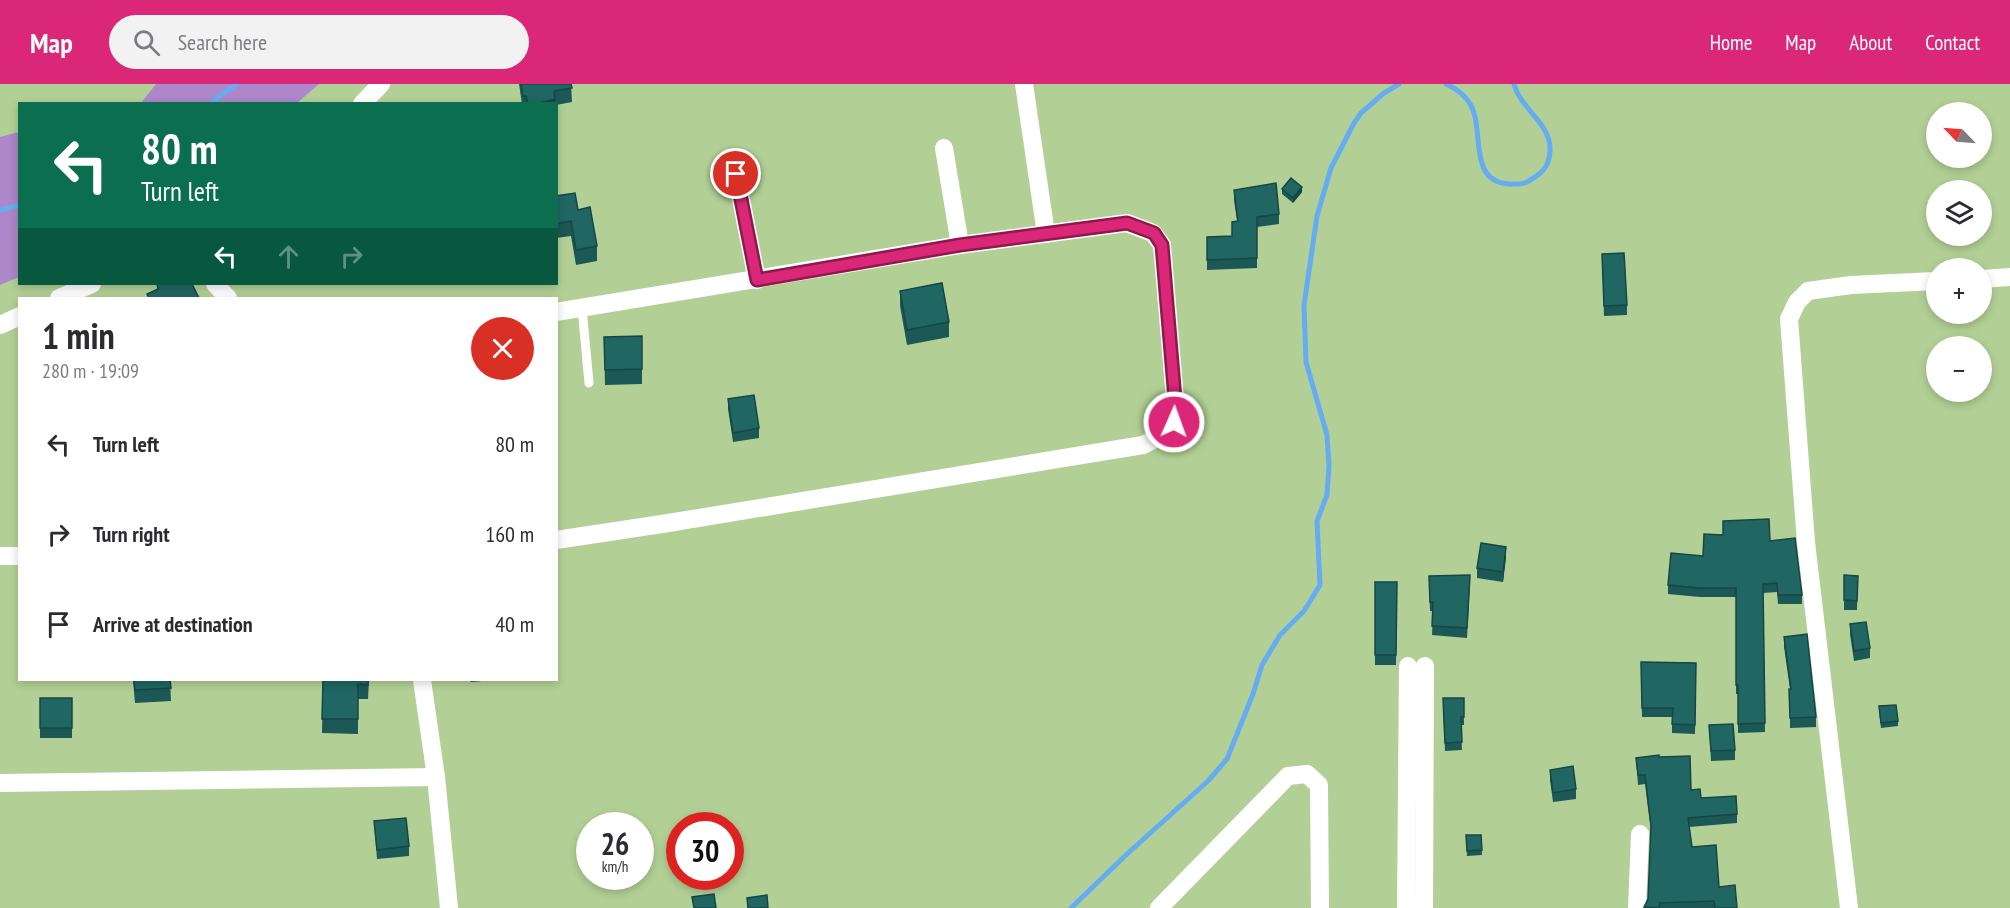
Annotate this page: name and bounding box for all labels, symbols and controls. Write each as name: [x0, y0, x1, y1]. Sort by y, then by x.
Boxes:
search box: [109, 15, 529, 69]
text: Map: [30, 24, 73, 61]
icon: search: [130, 26, 163, 59]
text: Search here: [178, 28, 267, 56]
text: Home: [1710, 29, 1752, 56]
text: Map: [1785, 29, 1816, 56]
text: About: [1849, 29, 1892, 56]
text: Contact: [1925, 29, 1980, 56]
north arrow: [1926, 102, 1992, 168]
map controls: [1926, 102, 1992, 402]
text: 80 m: [141, 121, 218, 176]
icon: left: [42, 126, 120, 204]
pin: [710, 148, 761, 199]
icon: arrive: [719, 157, 752, 190]
text: Turn left: [141, 174, 219, 208]
button: layers: [1926, 180, 1992, 246]
icon: left: [209, 240, 242, 273]
icon: ahead: [272, 240, 305, 273]
icon: right: [335, 240, 368, 273]
button: +: [1926, 258, 1992, 324]
text: 1 min: [42, 312, 115, 359]
button: close: [471, 317, 534, 380]
button: −: [1926, 336, 1992, 402]
text: 280 m · 19:09: [42, 358, 139, 384]
position arrow: [1142, 390, 1206, 454]
icon: left: [42, 428, 75, 461]
text: Turn left: [93, 430, 159, 458]
text: 80 m: [495, 430, 534, 458]
icon: right: [42, 518, 75, 551]
text: Turn right: [93, 520, 170, 548]
text: 160 m: [485, 520, 534, 548]
icon: arrive: [42, 608, 75, 641]
text: Arrive at destination: [93, 610, 253, 638]
text: 40 m: [495, 610, 534, 638]
speed limit sign: 30: [666, 812, 744, 890]
text: 26: [601, 824, 629, 863]
text: km/h: [602, 857, 628, 876]

